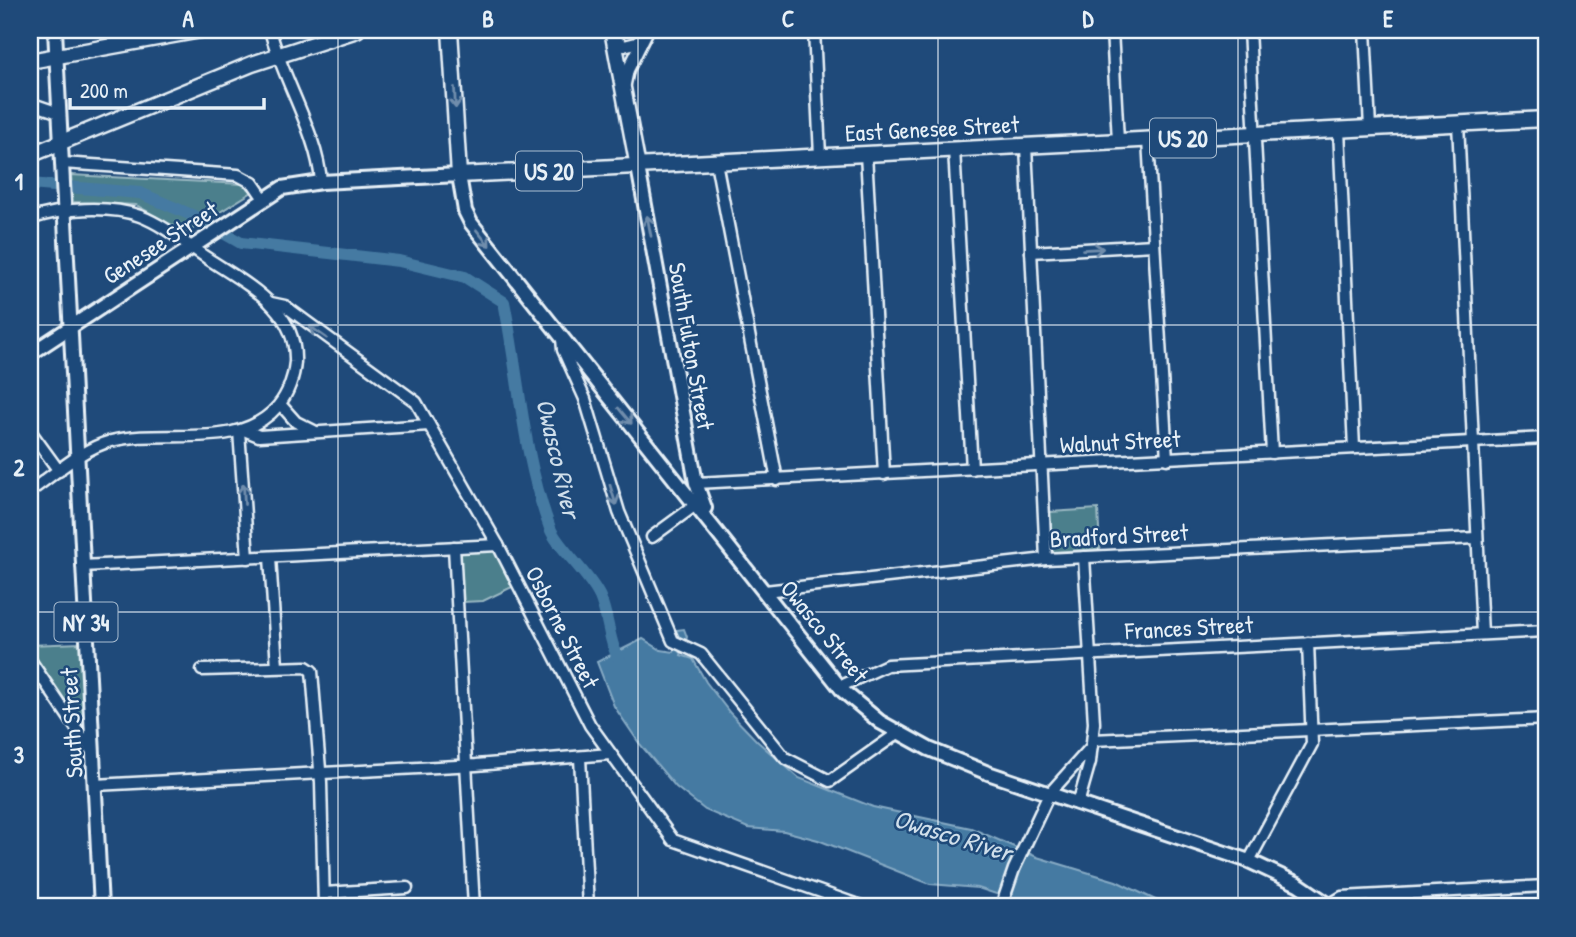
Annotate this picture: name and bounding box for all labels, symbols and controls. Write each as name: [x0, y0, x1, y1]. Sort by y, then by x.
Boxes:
text: A: [182, 3, 194, 34]
text: B: [482, 3, 494, 34]
text: C: [782, 3, 794, 34]
text: D: [1083, 3, 1095, 34]
text: E: [1383, 3, 1394, 34]
scale bar: [70, 66, 264, 110]
text: 200 m: [80, 76, 128, 105]
one-way arrow: [448, 86, 461, 109]
street label: East Genesee Street: [844, 107, 1021, 149]
road number: US 20: [1150, 119, 1216, 158]
road number: US 20: [516, 152, 582, 190]
text: 1: [15, 166, 23, 197]
street label: Genesee Street: [96, 192, 224, 291]
one-way arrow: [642, 215, 655, 238]
one-way arrow: [476, 228, 491, 246]
one-way arrow: [1081, 242, 1103, 255]
street label: South Fulton Street: [662, 260, 723, 433]
one-way arrow: [309, 325, 328, 339]
water label: Owasco River: [528, 395, 590, 524]
one-way arrow: [617, 406, 632, 424]
street label: Walnut Street: [1059, 422, 1182, 460]
text: 2: [14, 452, 25, 483]
one-way arrow: [608, 483, 621, 505]
one-way arrow: [237, 484, 250, 506]
street label: Bradford Street: [1049, 515, 1190, 555]
street label: Osborne Street: [519, 560, 608, 694]
street label: Owasco Street: [774, 573, 877, 690]
road number: NY 34: [55, 602, 118, 642]
street label: Frances Street: [1123, 608, 1254, 646]
street label: South Street: [52, 666, 90, 779]
text: 3: [14, 739, 24, 770]
water label: Owasco River: [890, 800, 1019, 870]

